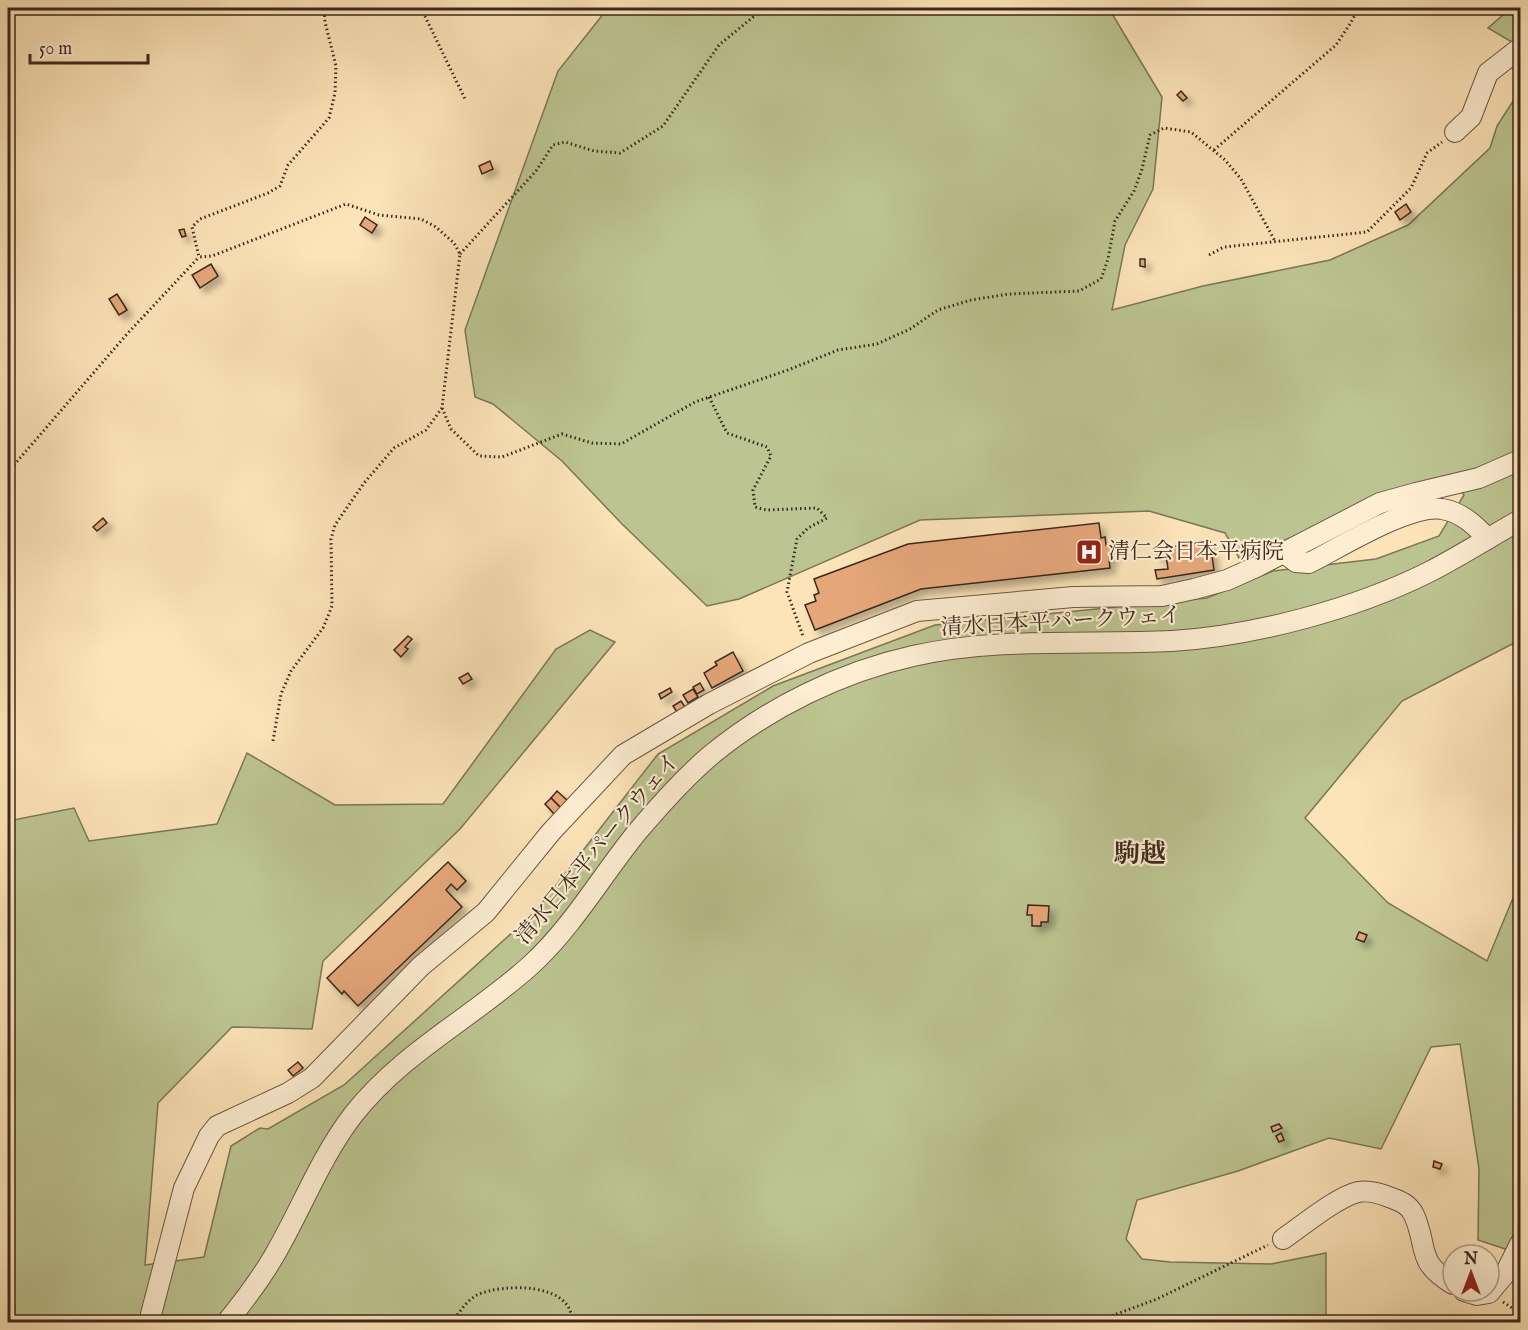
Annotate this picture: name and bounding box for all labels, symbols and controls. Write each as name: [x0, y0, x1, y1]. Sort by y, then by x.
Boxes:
scale bar: [30, 27, 148, 65]
text: 50 m: [39, 38, 72, 61]
hospital icon: 清仁会日本平病院: [1074, 537, 1104, 567]
place label: 清仁会日本平病院: [1108, 538, 1284, 566]
street label: 清水日本平パークウェイ: [940, 602, 1182, 642]
street label: 清水日本平パークウェイ: [510, 748, 686, 950]
district label: 駒越: [1114, 838, 1166, 871]
north arrow: [1441, 1243, 1501, 1303]
text: N: [1463, 1250, 1478, 1270]

